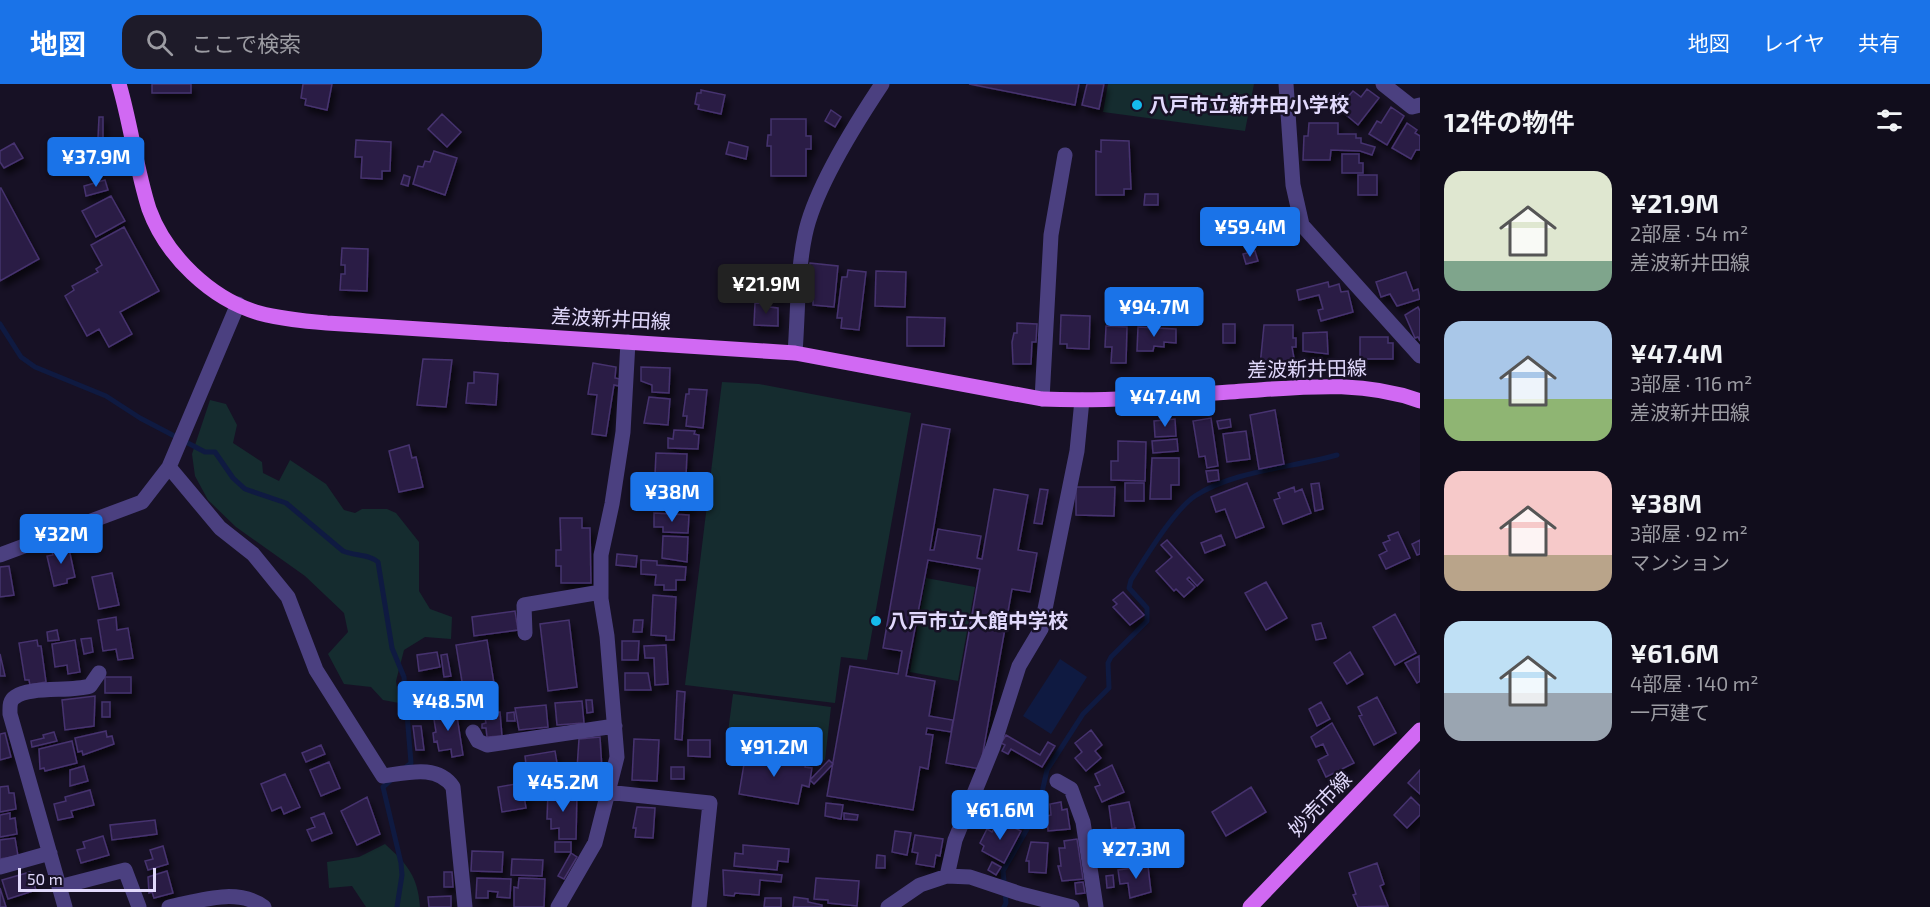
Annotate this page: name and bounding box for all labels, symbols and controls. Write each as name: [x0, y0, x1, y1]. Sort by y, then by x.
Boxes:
search box: [122, 15, 542, 69]
text: 地図: [30, 26, 86, 60]
icon: search: [143, 26, 176, 59]
text: ここで検索: [191, 30, 301, 56]
text: 地図: [1688, 30, 1730, 55]
text: レイヤ: [1763, 30, 1825, 55]
text: 共有: [1858, 30, 1900, 55]
place label: 八戸市立新井田小学校: [1149, 92, 1349, 116]
marker: 八戸市立新井田小学校: [1130, 98, 1144, 112]
icon: filters: [1873, 104, 1906, 137]
text: 12件の物件: [1444, 106, 1574, 137]
pin: ¥37.9M: [47, 137, 145, 188]
text: ¥37.9M: [61, 144, 131, 168]
text: ¥21.9M: [1630, 187, 1719, 218]
icon: home: [1492, 195, 1564, 267]
pin: ¥59.4M: [1201, 207, 1299, 258]
text: ¥59.4M: [1214, 214, 1286, 238]
text: 2部屋 · 54 m²: [1630, 221, 1748, 245]
text: 差波新井田線: [1630, 250, 1750, 274]
pin: ¥21.9M: [717, 264, 815, 315]
text: ¥21.9M: [732, 271, 800, 295]
pin: ¥94.7M: [1105, 287, 1203, 338]
text: ¥94.7M: [1119, 294, 1189, 318]
street label: 差波新井田線: [551, 303, 672, 333]
text: ¥47.4M: [1630, 337, 1723, 368]
icon: home: [1492, 345, 1564, 417]
street label: 差波新井田線: [1247, 355, 1367, 381]
text: 3部屋 · 116 m²: [1630, 371, 1752, 395]
pin: ¥47.4M: [1116, 377, 1214, 428]
text: ¥47.4M: [1129, 384, 1201, 408]
text: 差波新井田線: [1630, 400, 1750, 424]
pin: ¥38M: [636, 472, 708, 523]
text: ¥38M: [644, 479, 700, 503]
text: ¥38M: [1630, 487, 1702, 518]
icon: home: [1492, 495, 1564, 567]
pin: ¥32M: [25, 514, 97, 565]
text: ¥32M: [34, 521, 88, 545]
text: 3部屋 · 92 m²: [1630, 521, 1748, 545]
text: マンション: [1630, 550, 1730, 574]
place label: 八戸市立大館中学校: [888, 608, 1068, 632]
marker: 八戸市立大館中学校: [869, 614, 883, 628]
text: ¥61.6M: [1630, 637, 1719, 668]
icon: home: [1492, 645, 1564, 717]
text: 4部屋 · 140 m²: [1630, 671, 1759, 695]
pin: ¥48.5M: [399, 681, 497, 732]
text: ¥48.5M: [412, 688, 484, 712]
text: 一戸建て: [1630, 700, 1710, 724]
pin: ¥91.2M: [725, 727, 823, 778]
text: ¥91.2M: [740, 734, 808, 758]
pin: ¥45.2M: [514, 762, 612, 813]
street label: 妙売市線: [1283, 766, 1356, 840]
text: ¥45.2M: [527, 769, 599, 793]
pin: ¥61.6M: [951, 790, 1049, 841]
text: ¥61.6M: [966, 797, 1034, 821]
pin: ¥27.3M: [1087, 829, 1185, 880]
text: ¥27.3M: [1101, 836, 1171, 860]
scale bar: [18, 865, 156, 892]
text: 50 m: [27, 869, 63, 888]

